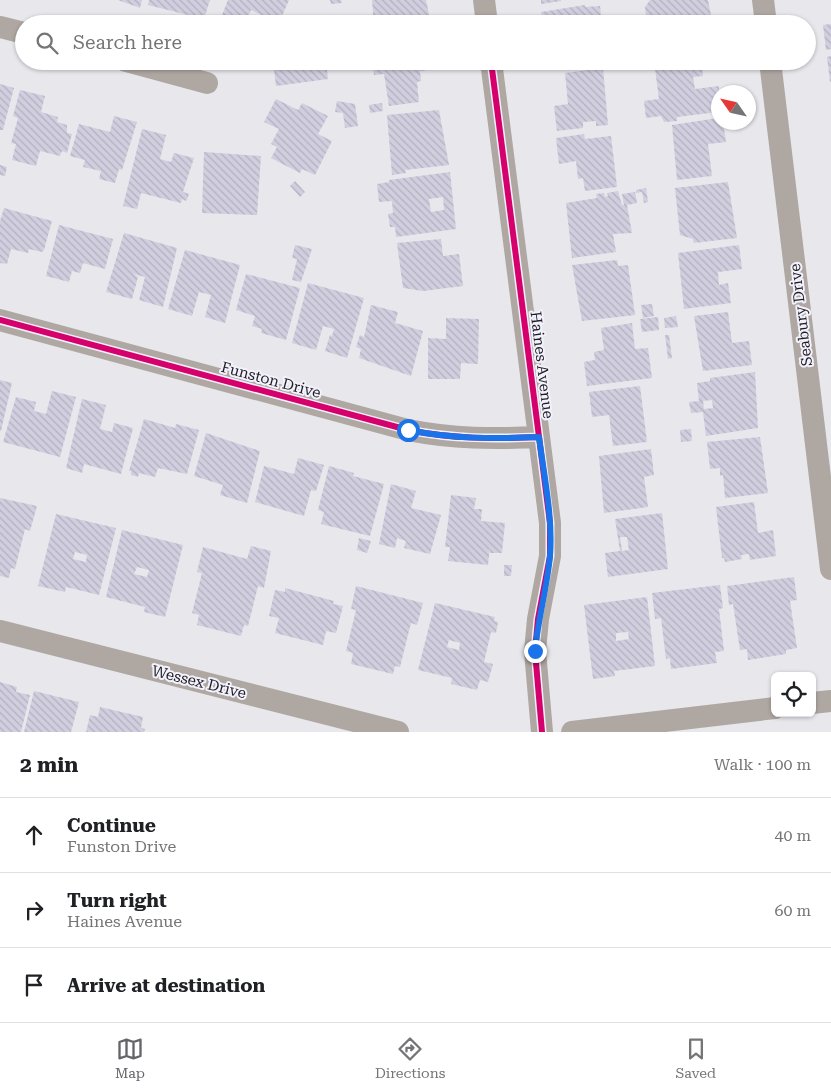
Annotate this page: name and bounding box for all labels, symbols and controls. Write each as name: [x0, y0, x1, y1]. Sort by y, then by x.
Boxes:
search box: [15, 15, 816, 70]
icon: search: [33, 29, 61, 57]
text: Search here: [73, 31, 182, 54]
north arrow: [711, 85, 756, 130]
street label: Seabury Drive: [786, 263, 816, 367]
street label: Haines Avenue: [526, 310, 558, 420]
street label: Funston Drive: [219, 358, 323, 402]
route start: [397, 419, 420, 442]
route end: [524, 640, 547, 663]
street label: Wessex Drive: [150, 662, 248, 702]
map controls: [771, 672, 816, 717]
button: locate: [771, 672, 816, 717]
text: 2 min: [20, 753, 78, 777]
text: Walk · 100 m: [714, 755, 811, 774]
text: Continue: [67, 814, 156, 837]
icon: ahead: [20, 821, 48, 849]
text: 40 m: [774, 826, 811, 845]
text: Funston Drive: [67, 837, 176, 856]
text: Turn right: [67, 889, 167, 912]
icon: right: [20, 896, 48, 924]
text: 60 m: [774, 901, 811, 920]
text: Haines Avenue: [67, 912, 182, 931]
icon: arrive: [20, 971, 48, 999]
text: Arrive at destination: [67, 974, 265, 997]
tab: Map: [115, 1035, 145, 1081]
tab: Directions: [375, 1035, 445, 1081]
tab: Saved: [675, 1035, 716, 1081]

